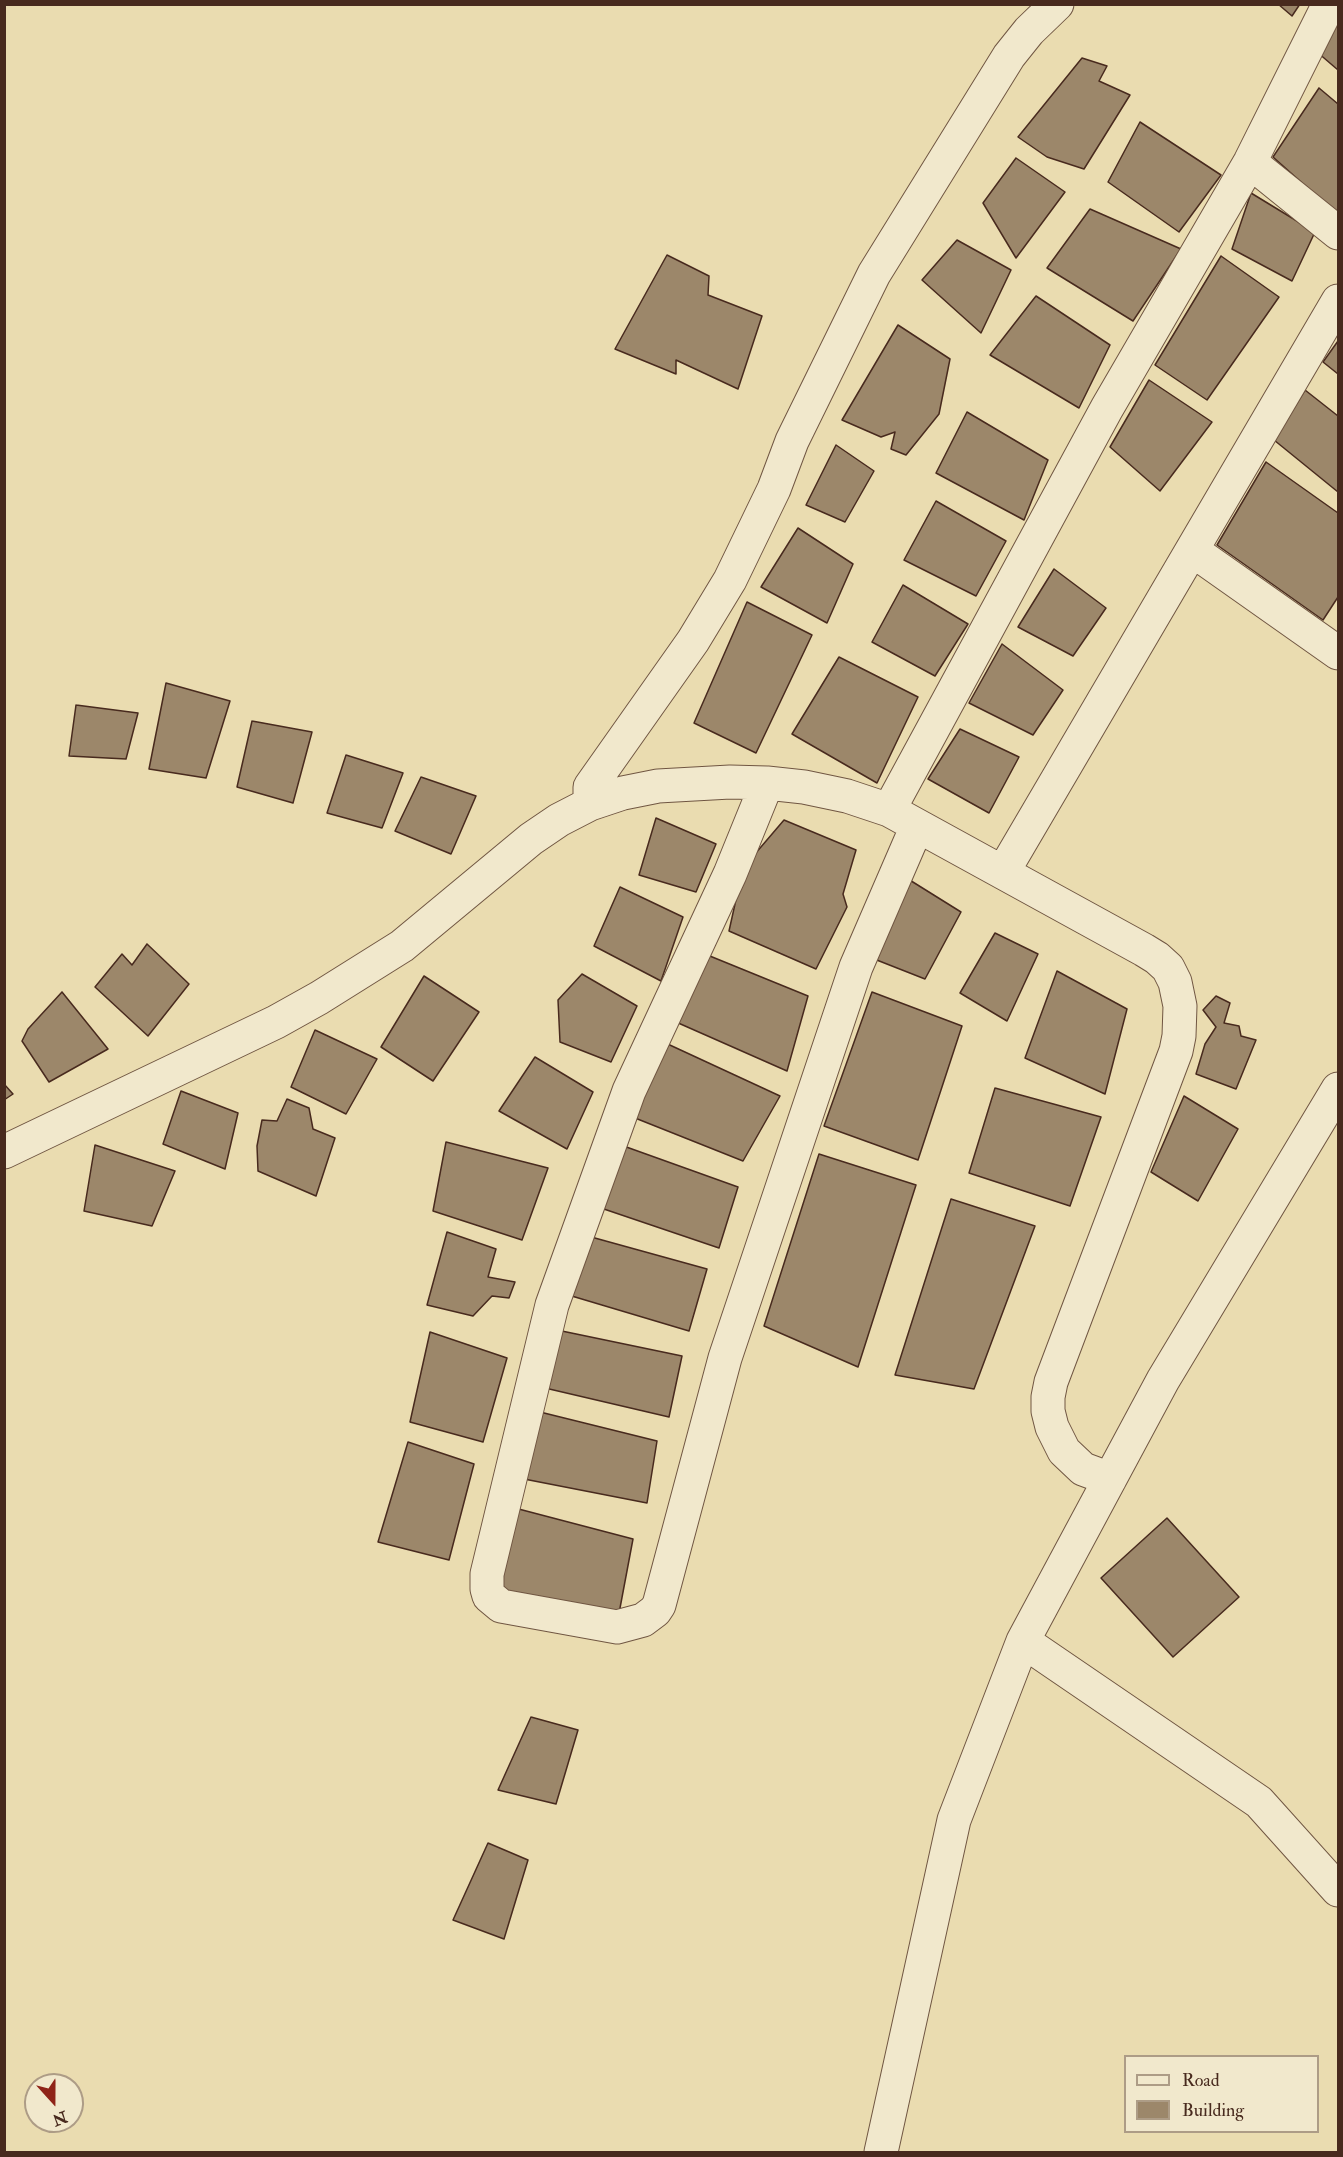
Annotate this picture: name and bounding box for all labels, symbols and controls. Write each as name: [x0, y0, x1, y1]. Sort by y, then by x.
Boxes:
legend: [1124, 2055, 1319, 2133]
text: Road: [1182, 2069, 1220, 2092]
north arrow: [24, 2073, 84, 2133]
text: Building: [1182, 2099, 1244, 2122]
text: N: [49, 2106, 70, 2130]

